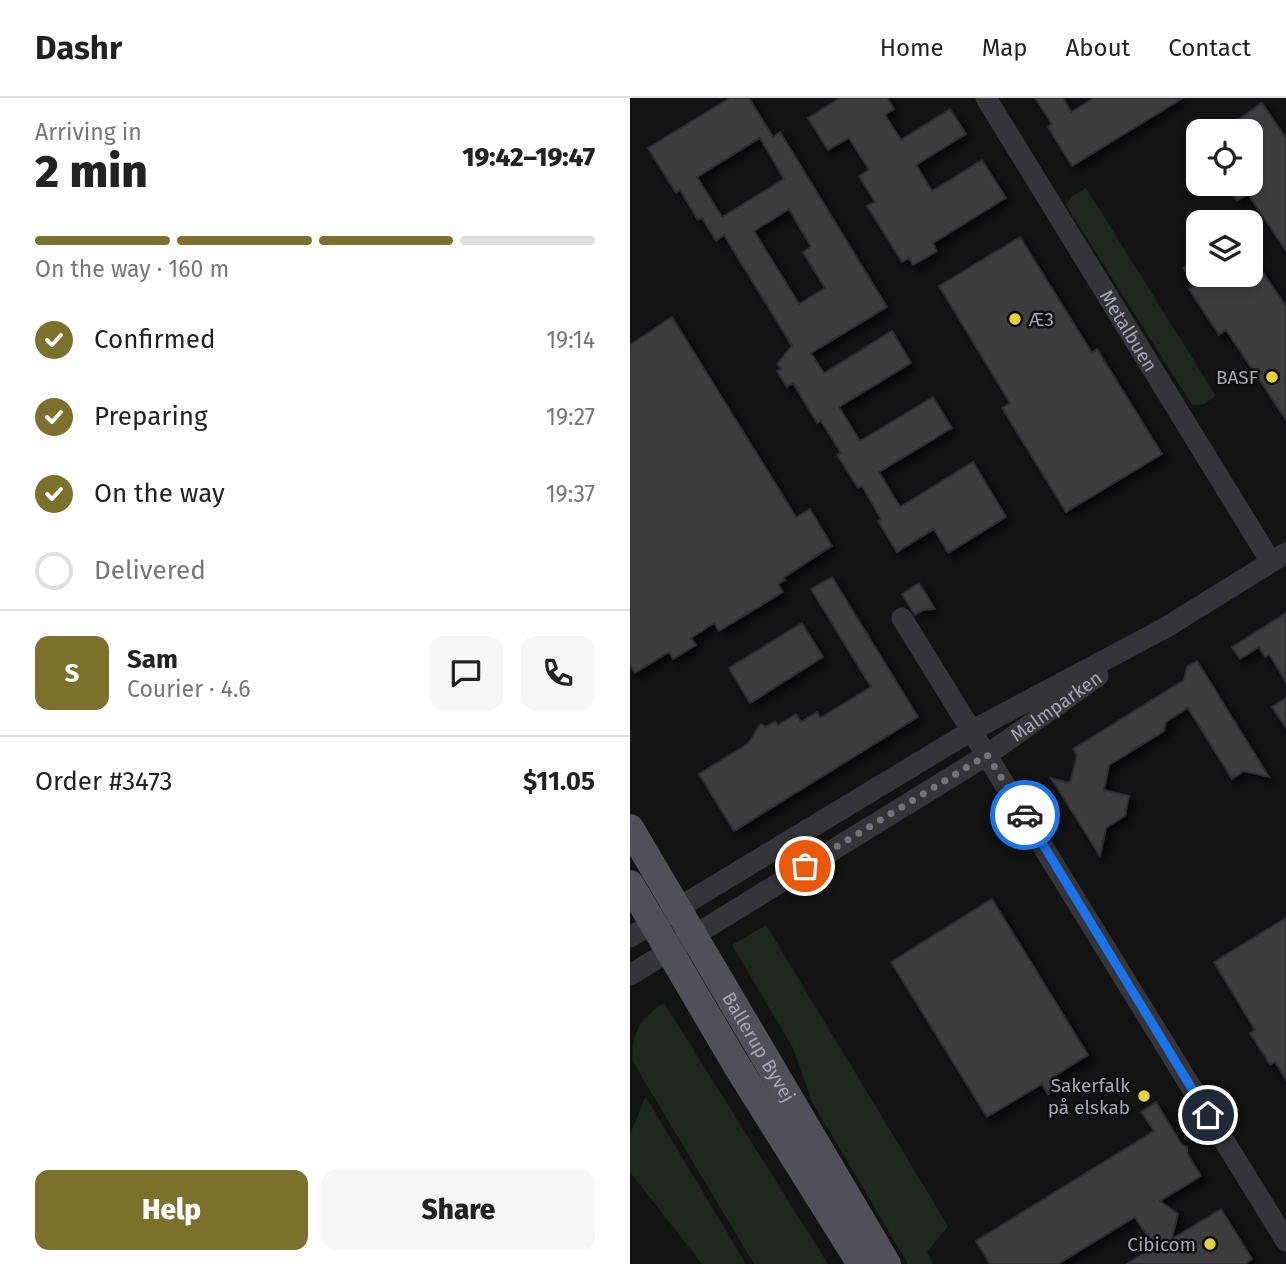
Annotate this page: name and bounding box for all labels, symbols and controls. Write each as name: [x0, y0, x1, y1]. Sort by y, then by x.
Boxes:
text: Dashr: [35, 28, 122, 68]
text: Home: [880, 34, 944, 62]
text: Map: [982, 34, 1028, 62]
text: About: [1066, 34, 1130, 62]
text: Contact: [1168, 34, 1251, 62]
text: Arriving in: [35, 118, 142, 146]
map controls: [1186, 119, 1263, 287]
button: locate: [1186, 119, 1263, 196]
text: 19:42–19:47: [462, 142, 595, 173]
text: 2 min: [35, 144, 148, 199]
button: layers: [1186, 210, 1263, 287]
text: On the way · 160 m: [35, 255, 229, 283]
street label: Metalbuen: [1095, 286, 1162, 376]
place label: Æ3: [1028, 308, 1054, 331]
marker: Æ3: [1007, 311, 1023, 327]
icon: check: [35, 321, 73, 359]
text: Confirmed: [94, 324, 215, 355]
text: 19:14: [546, 326, 595, 354]
place label: BASF: [1216, 366, 1258, 389]
marker: BASF: [1264, 369, 1280, 385]
icon: check: [35, 398, 73, 436]
text: Preparing: [94, 401, 207, 432]
text: 19:27: [546, 403, 595, 431]
icon: check: [35, 475, 73, 513]
text: On the way: [94, 478, 225, 509]
text: 19:37: [546, 480, 595, 508]
text: Delivered: [94, 555, 206, 586]
button: chat: [429, 636, 503, 710]
button: phone: [521, 636, 595, 710]
text: Sam: [127, 644, 178, 675]
text: S: [65, 658, 79, 689]
street label: Malmparken: [1006, 666, 1106, 747]
text: Courier · 4.6: [127, 675, 251, 703]
text: Order #3473: [35, 766, 172, 797]
text: $11.05: [523, 766, 595, 797]
courier: [990, 780, 1060, 850]
icon: car: [1006, 796, 1044, 834]
pin: [775, 836, 835, 896]
icon: bag: [786, 847, 824, 885]
street label: Ballerup Byvej: [717, 988, 800, 1106]
place label: Sakerfalk på elskab: [1048, 1074, 1130, 1119]
pin: [1178, 1085, 1238, 1145]
marker: Sakerfalk på elskab: [1136, 1088, 1152, 1104]
icon: home: [1189, 1096, 1227, 1134]
button: Help: [35, 1170, 308, 1250]
button: Share: [322, 1170, 595, 1250]
place label: Cibicom: [1127, 1233, 1196, 1256]
marker: Cibicom: [1202, 1236, 1218, 1252]

